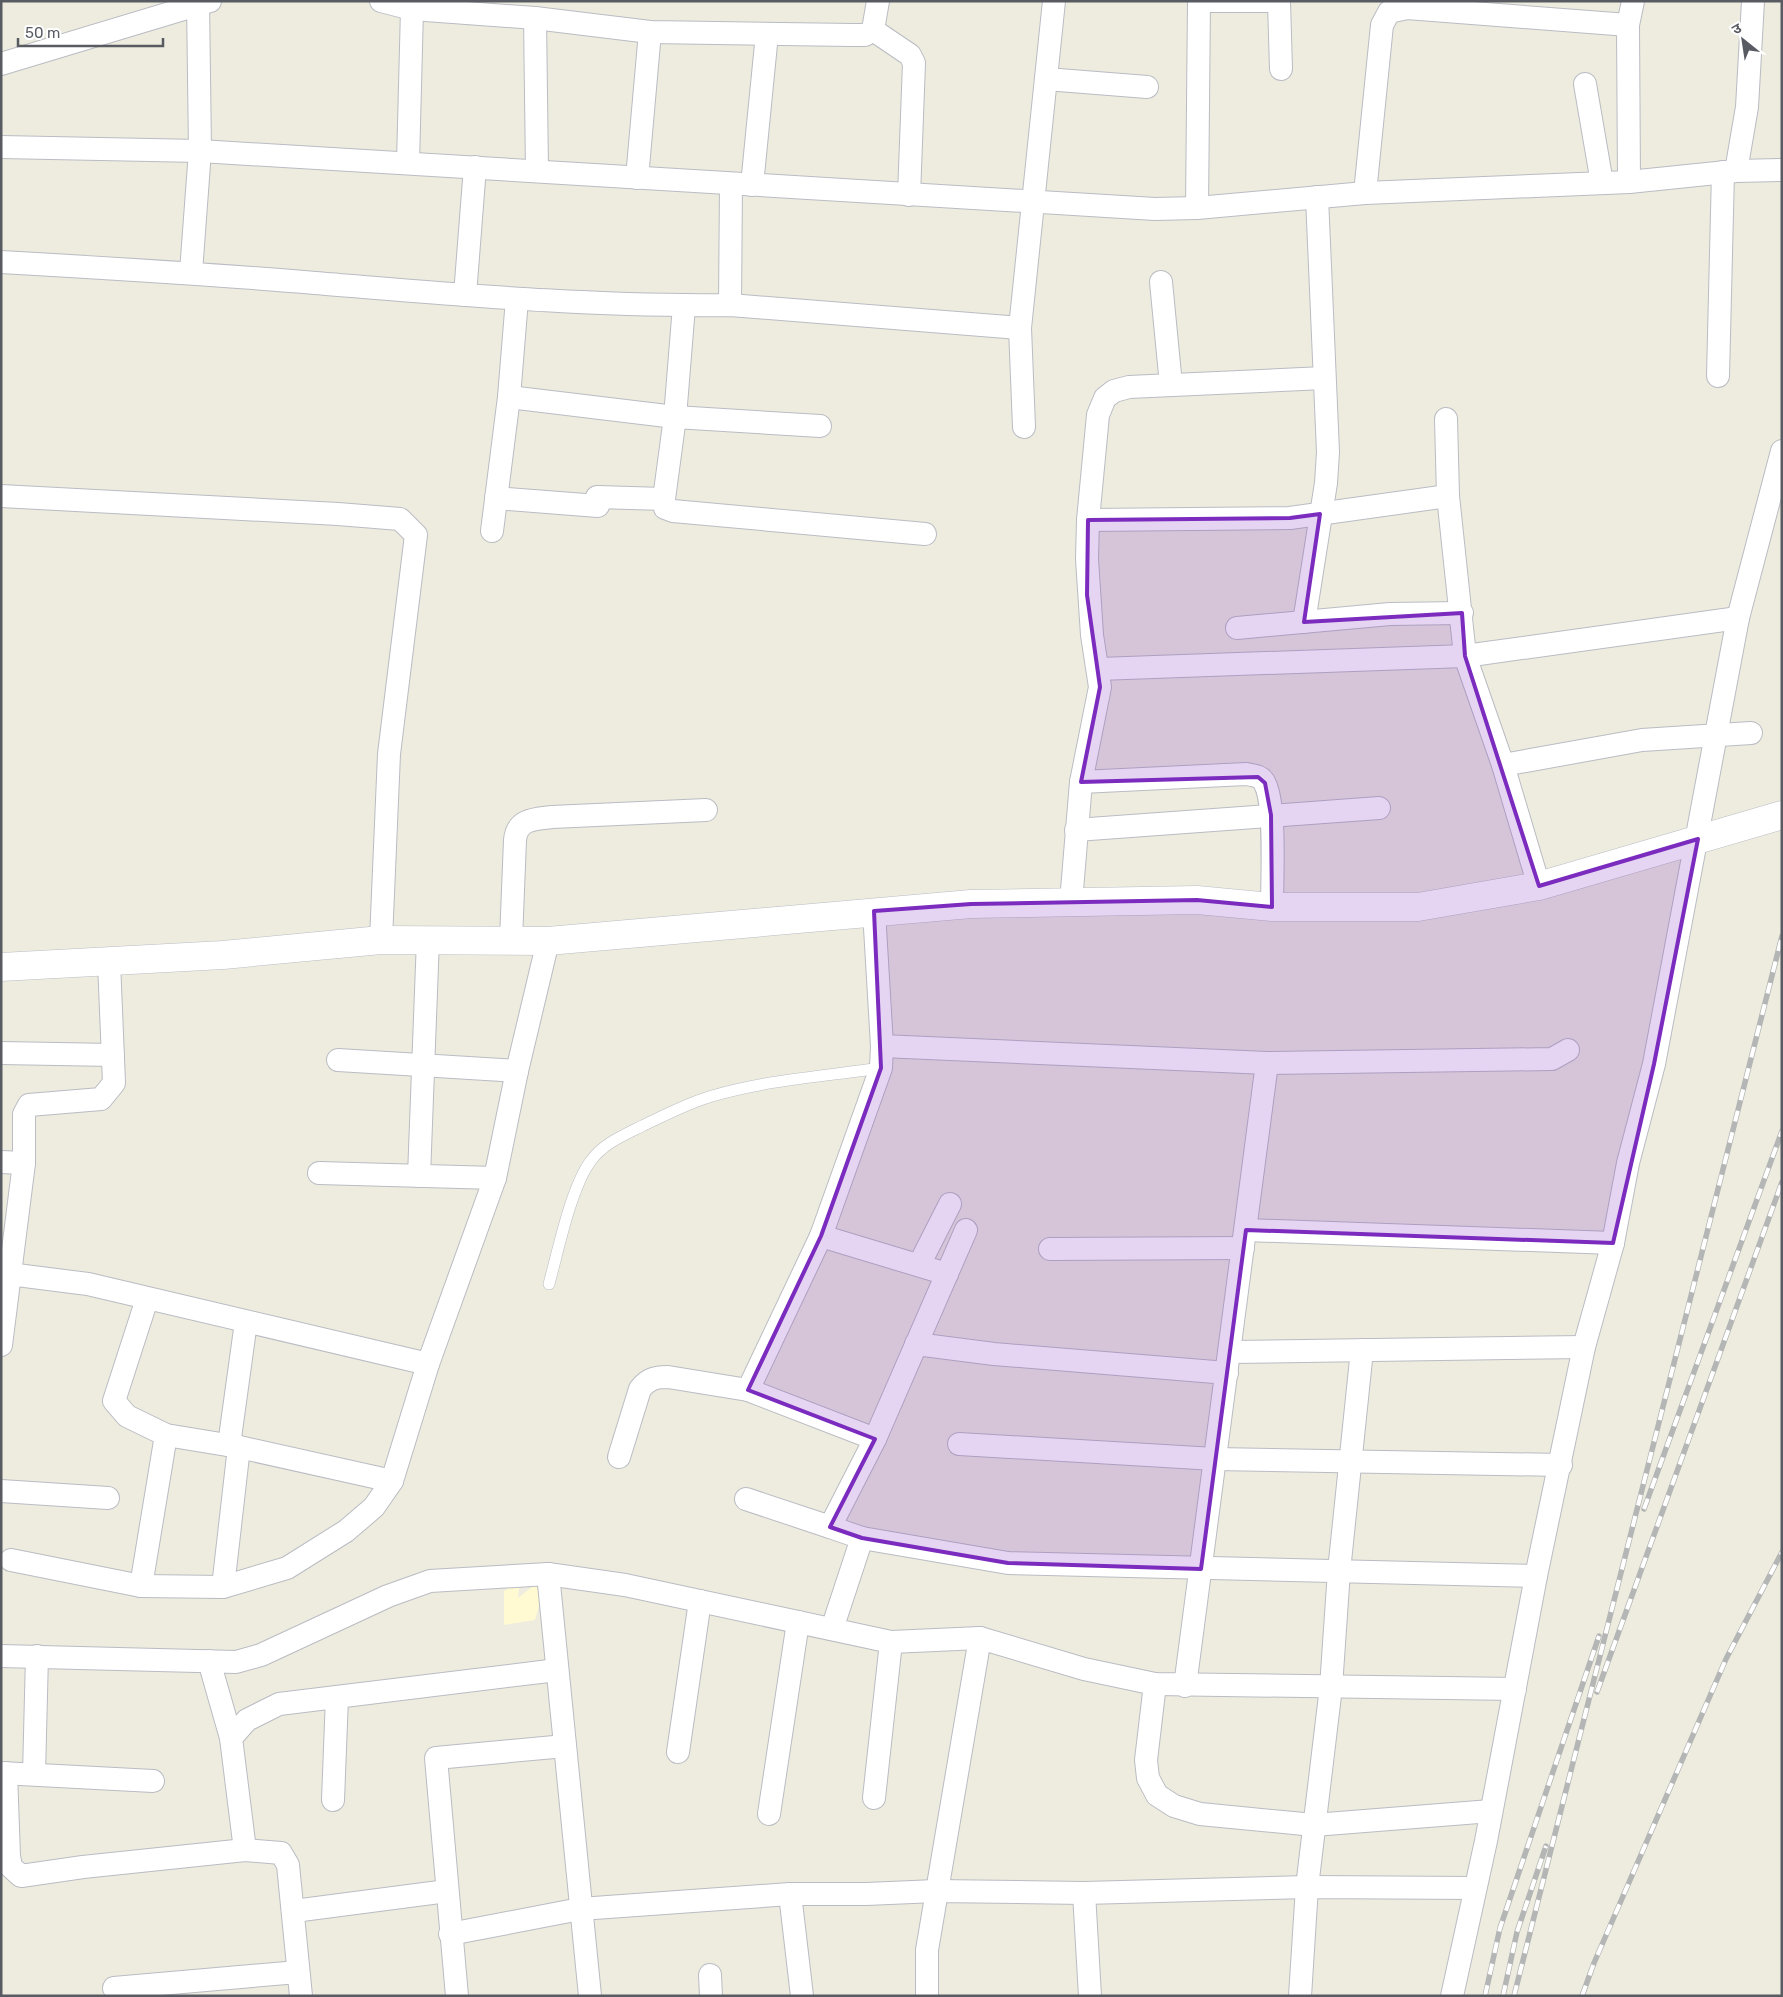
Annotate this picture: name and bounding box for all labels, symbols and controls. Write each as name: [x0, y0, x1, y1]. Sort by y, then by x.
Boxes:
scale bar: [18, 15, 162, 47]
north arrow: [1718, 15, 1768, 65]
text: उ: [1729, 19, 1745, 39]
text: 50 m: [25, 24, 60, 42]

